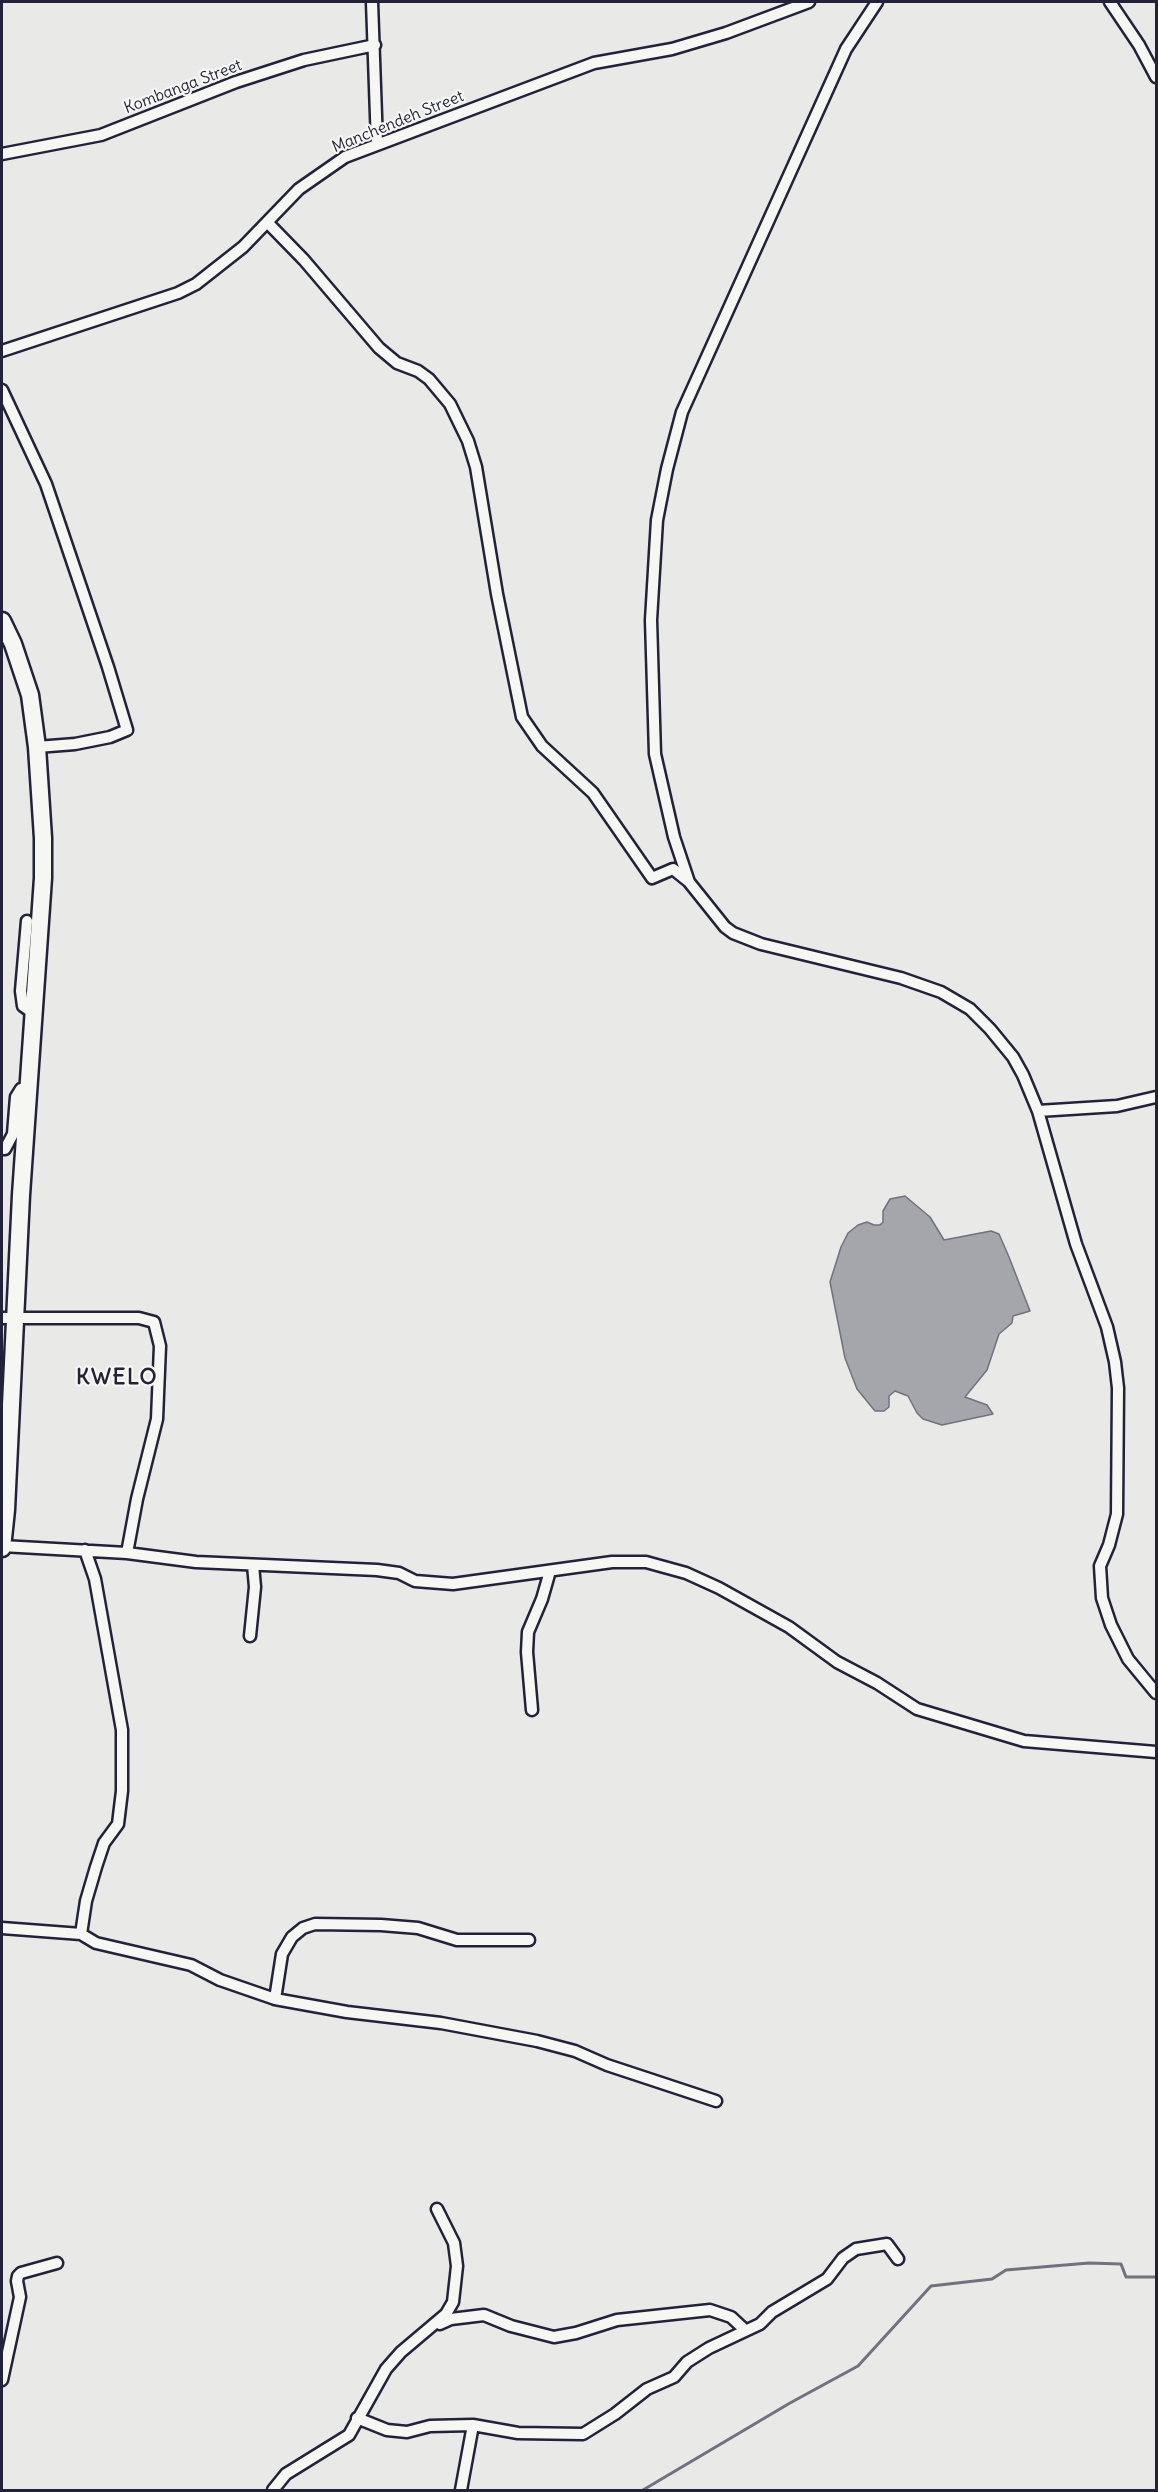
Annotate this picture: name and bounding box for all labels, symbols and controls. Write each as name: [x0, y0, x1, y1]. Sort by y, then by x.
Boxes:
street label: Kombanga Street: [121, 56, 245, 118]
street label: Manchendeh Street: [329, 87, 467, 157]
district label: KWELO: [76, 1365, 158, 1391]

